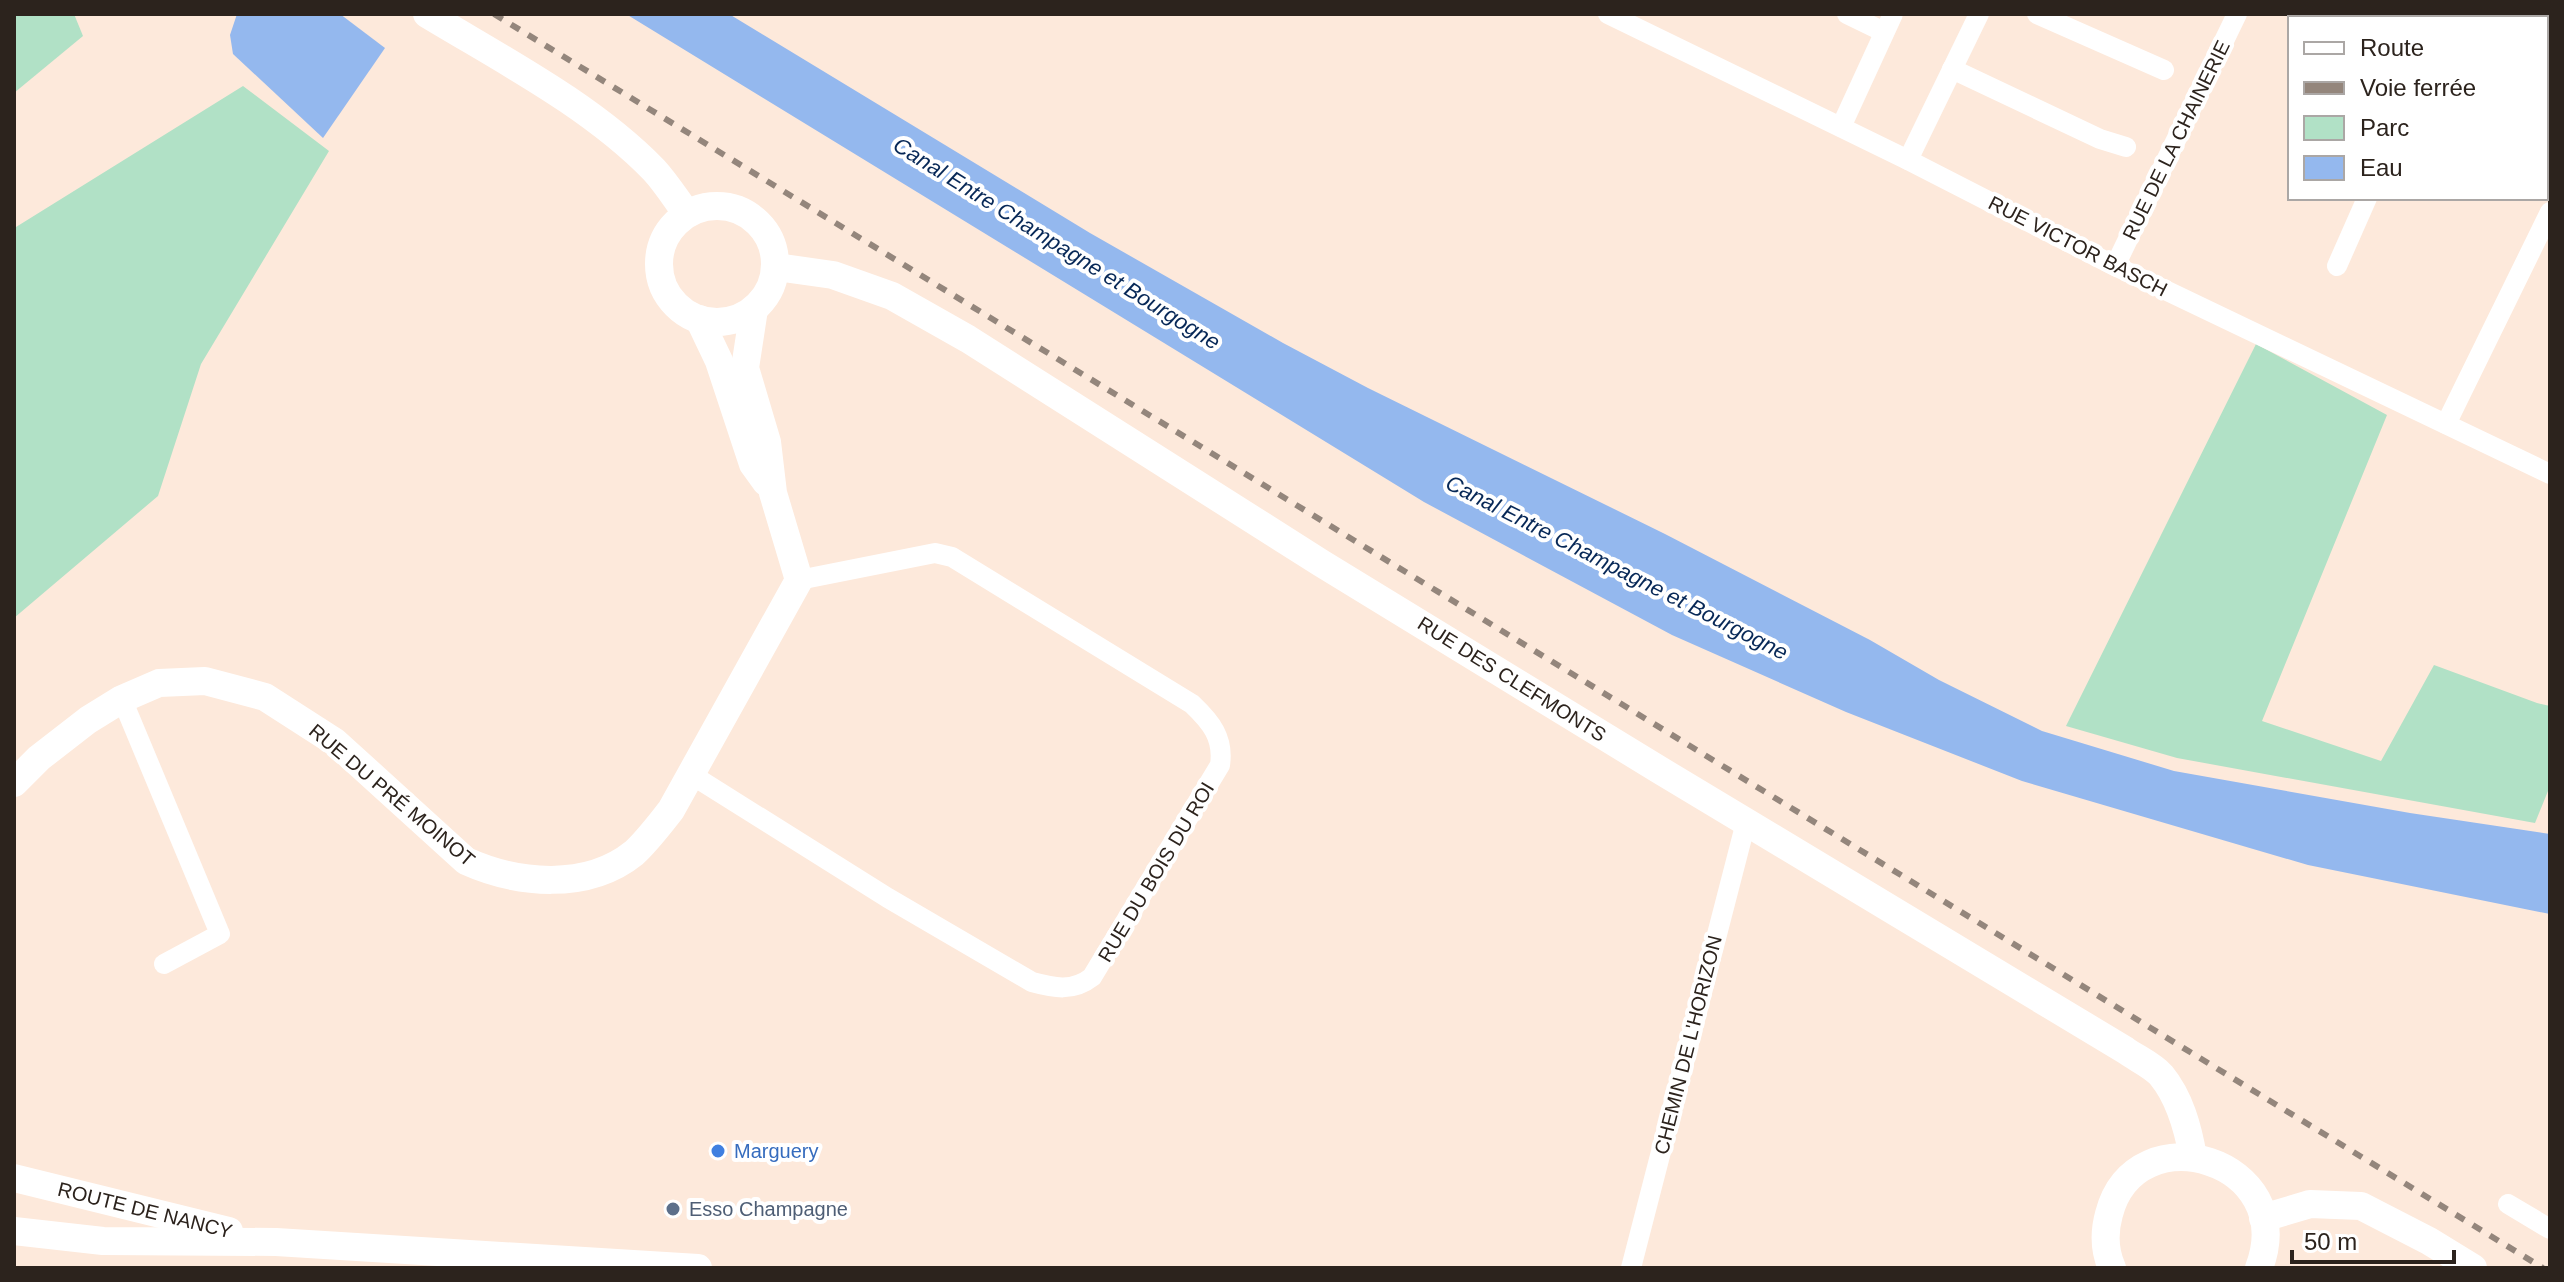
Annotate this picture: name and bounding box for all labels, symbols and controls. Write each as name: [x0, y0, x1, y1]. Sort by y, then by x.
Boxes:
legend: [2288, 16, 2548, 200]
text: Route: [2360, 34, 2424, 61]
street label: RUE DE LA CHAINERIE: [2118, 37, 2234, 243]
text: Voie ferrée: [2360, 74, 2476, 101]
text: Parc: [2360, 114, 2409, 141]
water label: Canal Entre Champagne et Bourgogne: [889, 132, 1225, 355]
text: Eau: [2360, 154, 2403, 181]
street label: RUE VICTOR BASCH: [1985, 191, 2171, 301]
water label: Canal Entre Champagne et Bourgogne: [1442, 470, 1792, 665]
street label: RUE DES CLEFMONTS: [1414, 612, 1610, 746]
street label: RUE DU PRÉ MOINOT: [305, 719, 479, 871]
street label: RUE DU BOIS DU ROI: [1094, 778, 1218, 966]
street label: CHEMIN DE L'HORIZON: [1650, 933, 1726, 1157]
place label: Marguery: [734, 1140, 818, 1162]
marker: Marguery: [709, 1142, 727, 1160]
street label: ROUTE DE NANCY: [56, 1178, 234, 1242]
place label: Esso Champagne: [689, 1198, 848, 1220]
marker: Esso Champagne: [664, 1200, 682, 1218]
scale bar: [2292, 1214, 2454, 1264]
text: 50 m: [2304, 1228, 2357, 1255]

